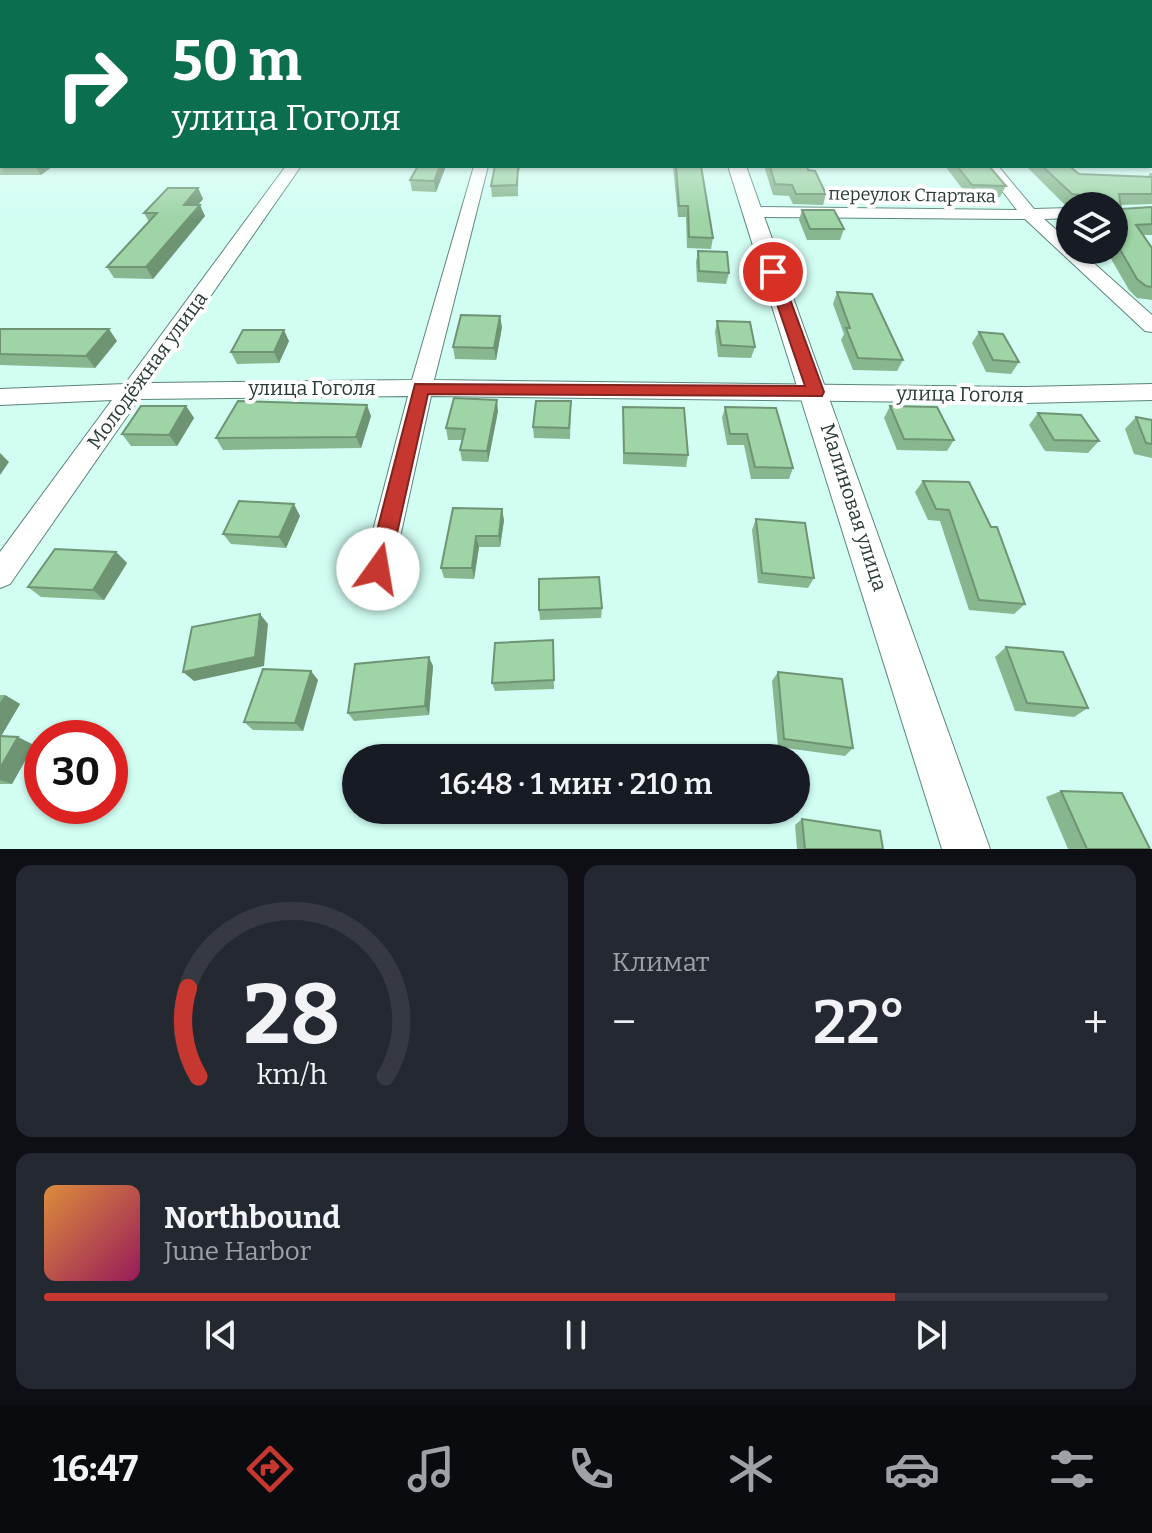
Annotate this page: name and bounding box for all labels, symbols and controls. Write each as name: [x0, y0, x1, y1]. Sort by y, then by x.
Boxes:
text: 50 m: [172, 28, 302, 95]
icon: right: [40, 32, 144, 136]
text: улица Гоголя: [172, 96, 401, 140]
street label: переулок Спартака: [828, 183, 996, 207]
map controls: [1056, 192, 1128, 264]
button: layers: [1056, 192, 1128, 264]
pin: [739, 238, 807, 306]
icon: arrive: [751, 250, 795, 294]
street label: Молодёжная улица: [82, 287, 212, 453]
street label: улица Гоголя: [247, 376, 376, 400]
street label: улица Гоголя: [895, 381, 1024, 407]
street label: Малиновая улица: [816, 420, 892, 594]
position arrow: [336, 527, 420, 611]
speed limit sign: 30: [24, 720, 128, 824]
text: 16:48 · 1 мин · 210 m: [440, 766, 712, 802]
text: Климат: [612, 947, 709, 978]
text: 28: [244, 965, 340, 1065]
text: 22°: [813, 987, 906, 1059]
text: −: [612, 996, 636, 1049]
text: +: [1083, 996, 1108, 1049]
text: km/h: [257, 1057, 328, 1092]
text: Northbound: [164, 1200, 340, 1236]
text: June Harbor: [164, 1236, 311, 1267]
icon: previous: [199, 1313, 243, 1357]
icon: pause: [554, 1313, 598, 1357]
icon: next: [909, 1313, 953, 1357]
icon: directions: [242, 1441, 298, 1497]
icon: music: [403, 1441, 459, 1497]
icon: phone: [563, 1441, 619, 1497]
icon: climate: [723, 1441, 779, 1497]
icon: car: [884, 1441, 940, 1497]
icon: filters: [1044, 1441, 1100, 1497]
text: 16:47: [52, 1447, 138, 1491]

